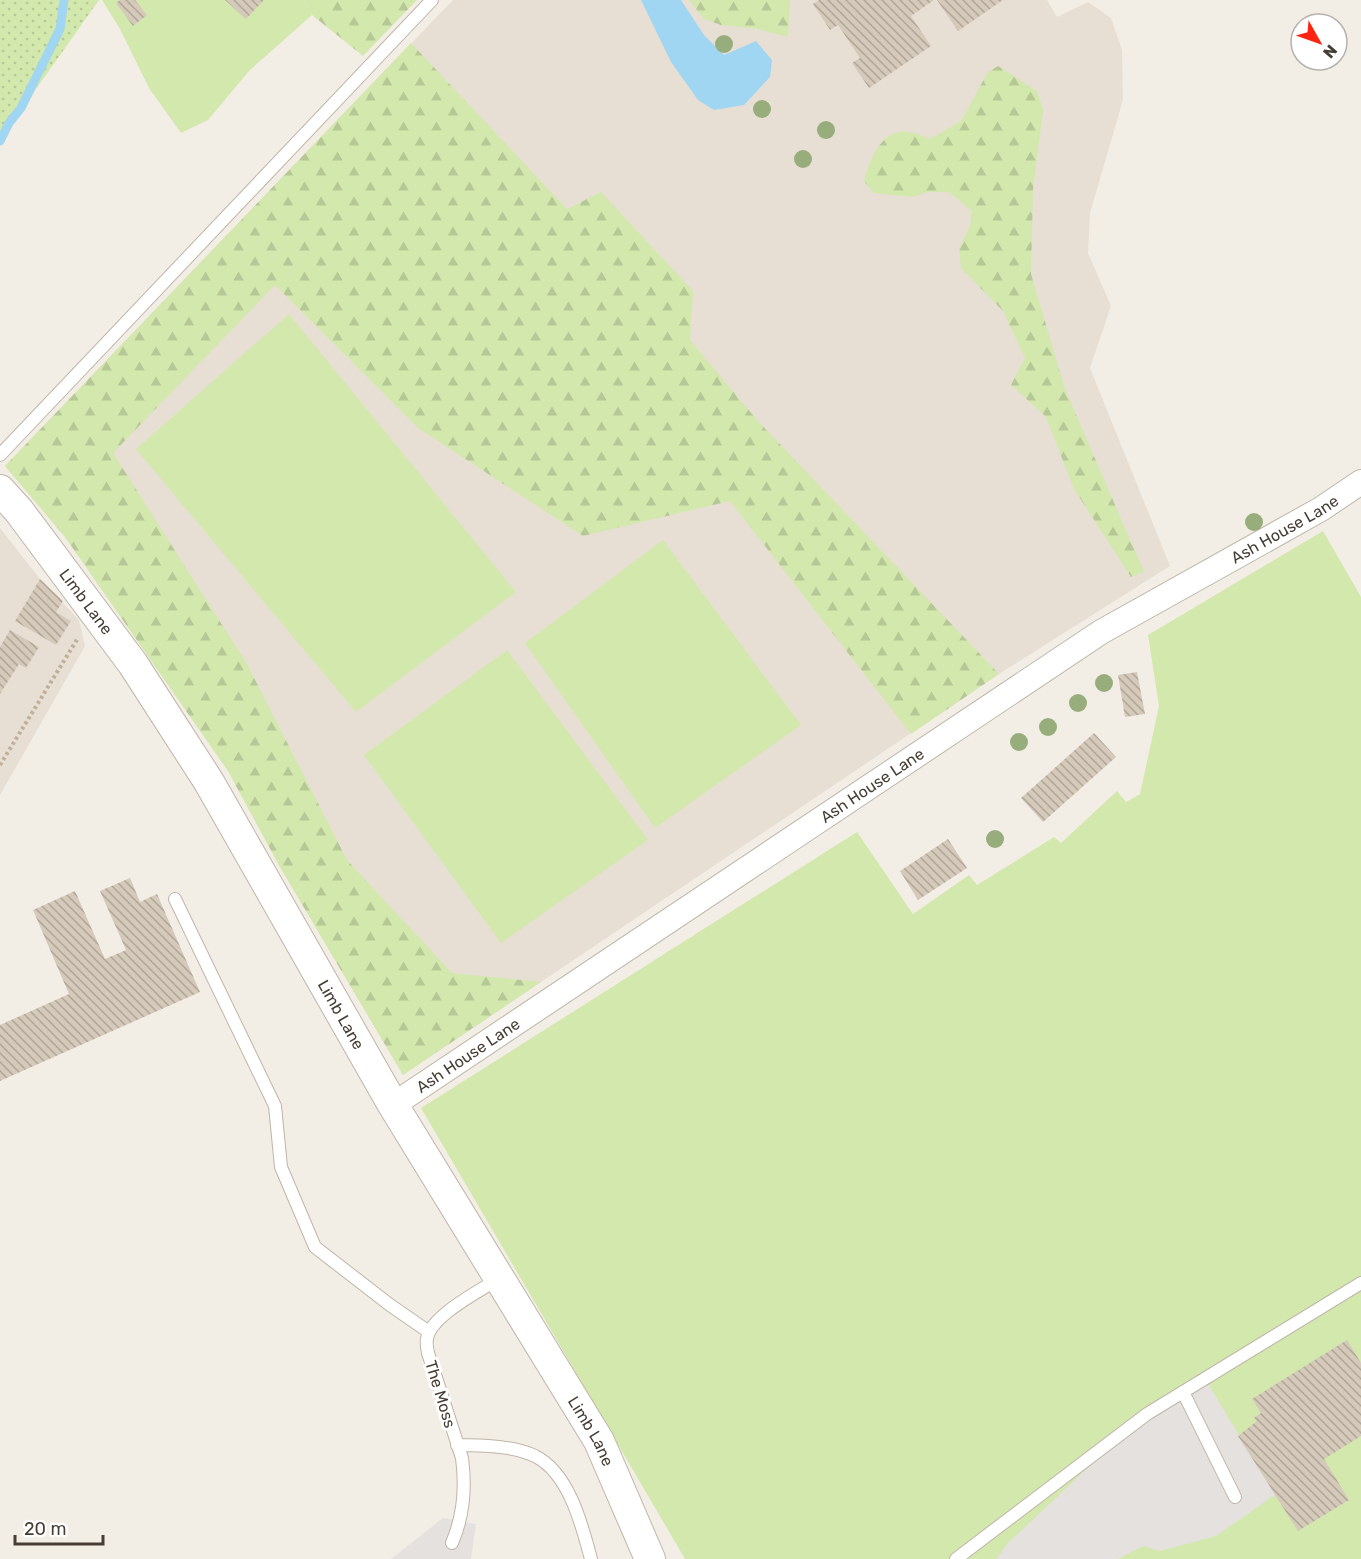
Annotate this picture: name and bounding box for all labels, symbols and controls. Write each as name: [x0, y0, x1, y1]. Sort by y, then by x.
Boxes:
north arrow: [1289, 12, 1349, 72]
text: N: [1319, 41, 1341, 62]
street label: Ash House Lane: [1228, 491, 1342, 567]
street label: Limb Lane: [55, 565, 117, 638]
street label: Ash House Lane: [817, 744, 928, 827]
street label: Limb Lane: [314, 976, 368, 1053]
street label: Ash House Lane: [413, 1014, 523, 1097]
street label: The Moss: [421, 1358, 460, 1430]
street label: Limb Lane: [564, 1393, 618, 1469]
scale bar: [15, 1508, 104, 1546]
text: 20 m: [24, 1518, 66, 1540]

